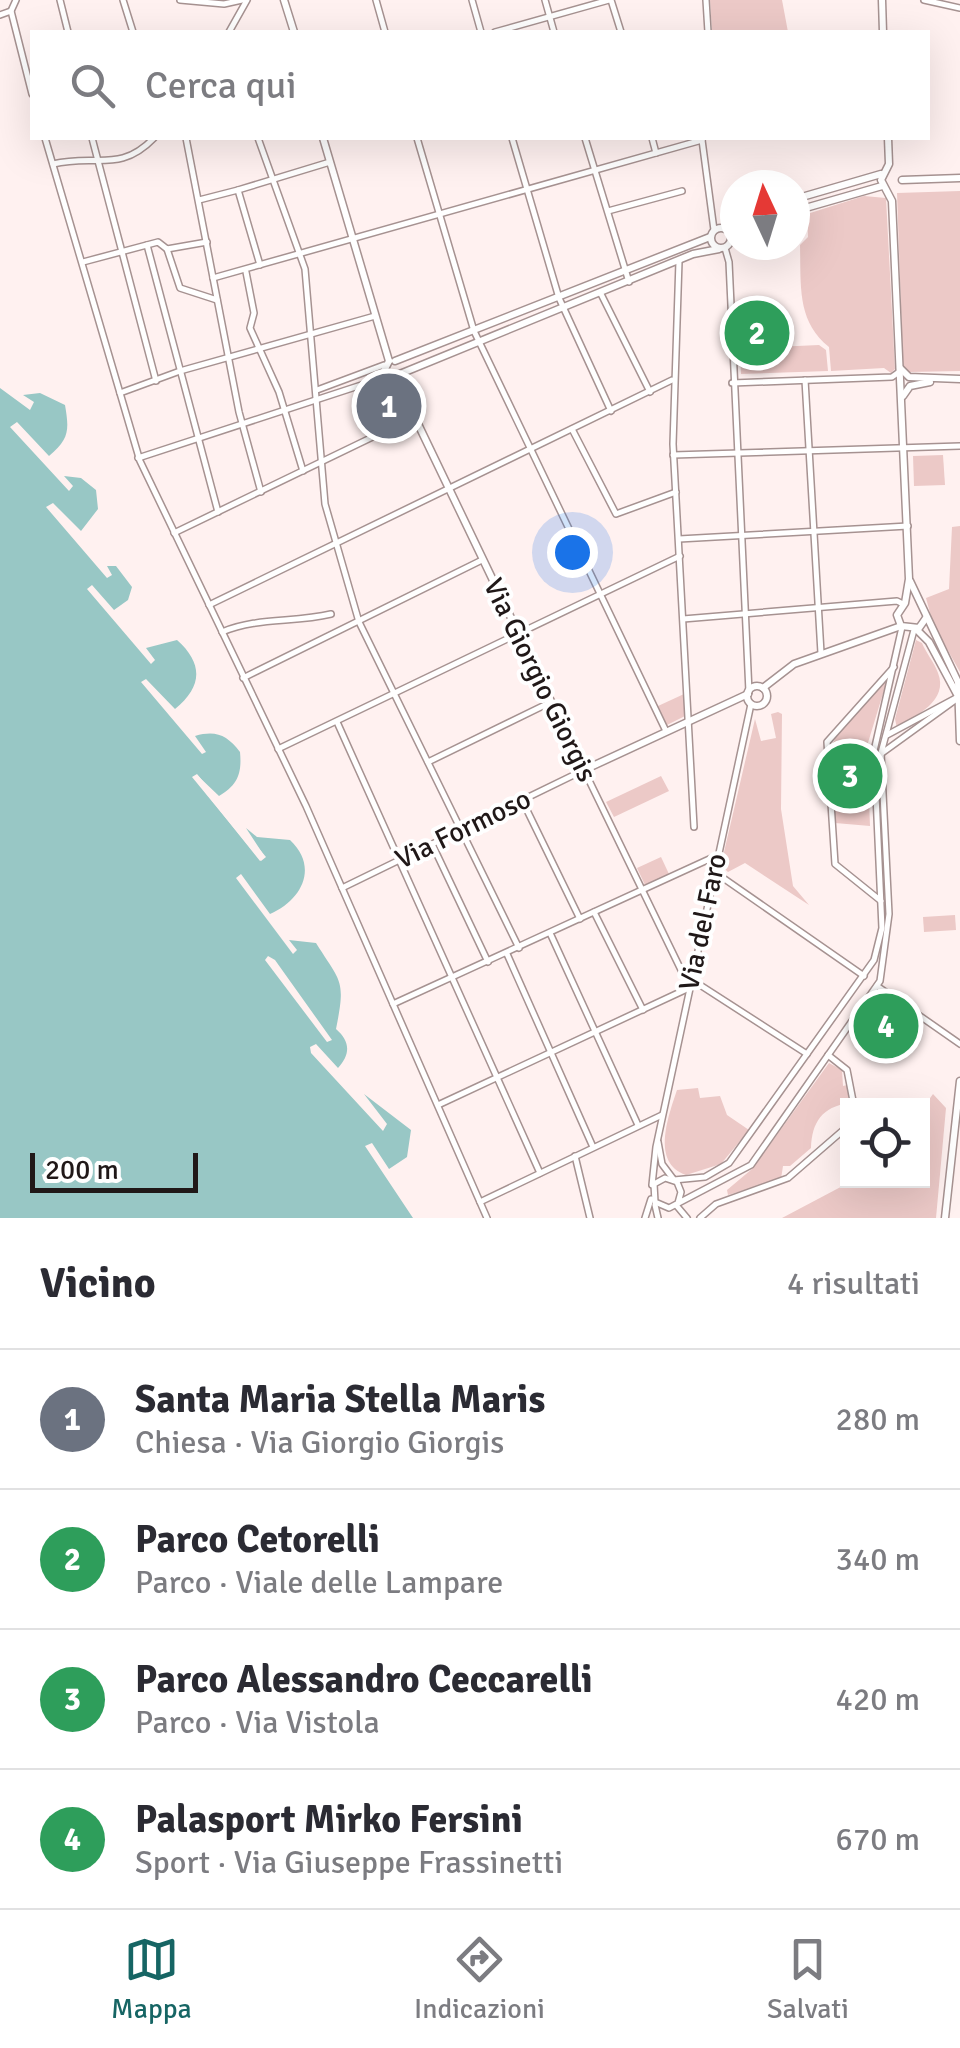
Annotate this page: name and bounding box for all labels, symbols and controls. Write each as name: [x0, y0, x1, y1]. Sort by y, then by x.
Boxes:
search box: [30, 30, 930, 140]
icon: search: [65, 58, 120, 113]
text: Cerca qui: [145, 62, 297, 109]
north arrow: [720, 170, 810, 260]
pin: 2: [724, 296, 790, 370]
pin: 1: [356, 368, 422, 444]
your location: [547, 527, 598, 578]
street label: Via Giorgio Giorgis: [476, 573, 604, 787]
pin: 3: [818, 738, 882, 814]
street label: Via Formoso: [390, 782, 536, 876]
street label: Via del Faro: [672, 850, 734, 994]
pin: 4: [854, 988, 918, 1064]
map controls: [840, 1098, 930, 1188]
button: locate: [840, 1098, 930, 1188]
scale bar: [30, 1148, 198, 1192]
text: 200 m: [45, 1153, 119, 1187]
text: Vicino: [40, 1258, 156, 1309]
text: 4 risultati: [787, 1264, 920, 1303]
text: Santa Maria Stella Maris: [135, 1376, 545, 1423]
text: 1: [64, 1400, 81, 1439]
text: 280 m: [836, 1400, 920, 1439]
text: Chiesa · Via Giorgio Giorgis: [135, 1423, 504, 1462]
text: Parco Cetorelli: [135, 1516, 380, 1563]
text: 2: [64, 1540, 81, 1579]
text: 340 m: [836, 1540, 920, 1579]
text: Parco · Viale delle Lampare: [135, 1563, 503, 1602]
text: Parco Alessandro Ceccarelli: [135, 1656, 593, 1703]
text: 3: [64, 1680, 81, 1719]
text: 420 m: [836, 1680, 920, 1719]
text: Parco · Via Vistola: [135, 1703, 380, 1742]
text: Palasport Mirko Fersini: [135, 1796, 523, 1843]
text: 4: [64, 1820, 81, 1859]
text: 670 m: [836, 1820, 920, 1859]
text: Sport · Via Giuseppe Frassinetti: [135, 1843, 563, 1882]
tab: Mappa: [111, 1932, 192, 2026]
tab: Indicazioni: [414, 1932, 545, 2026]
tab: Salvati: [767, 1932, 849, 2026]

